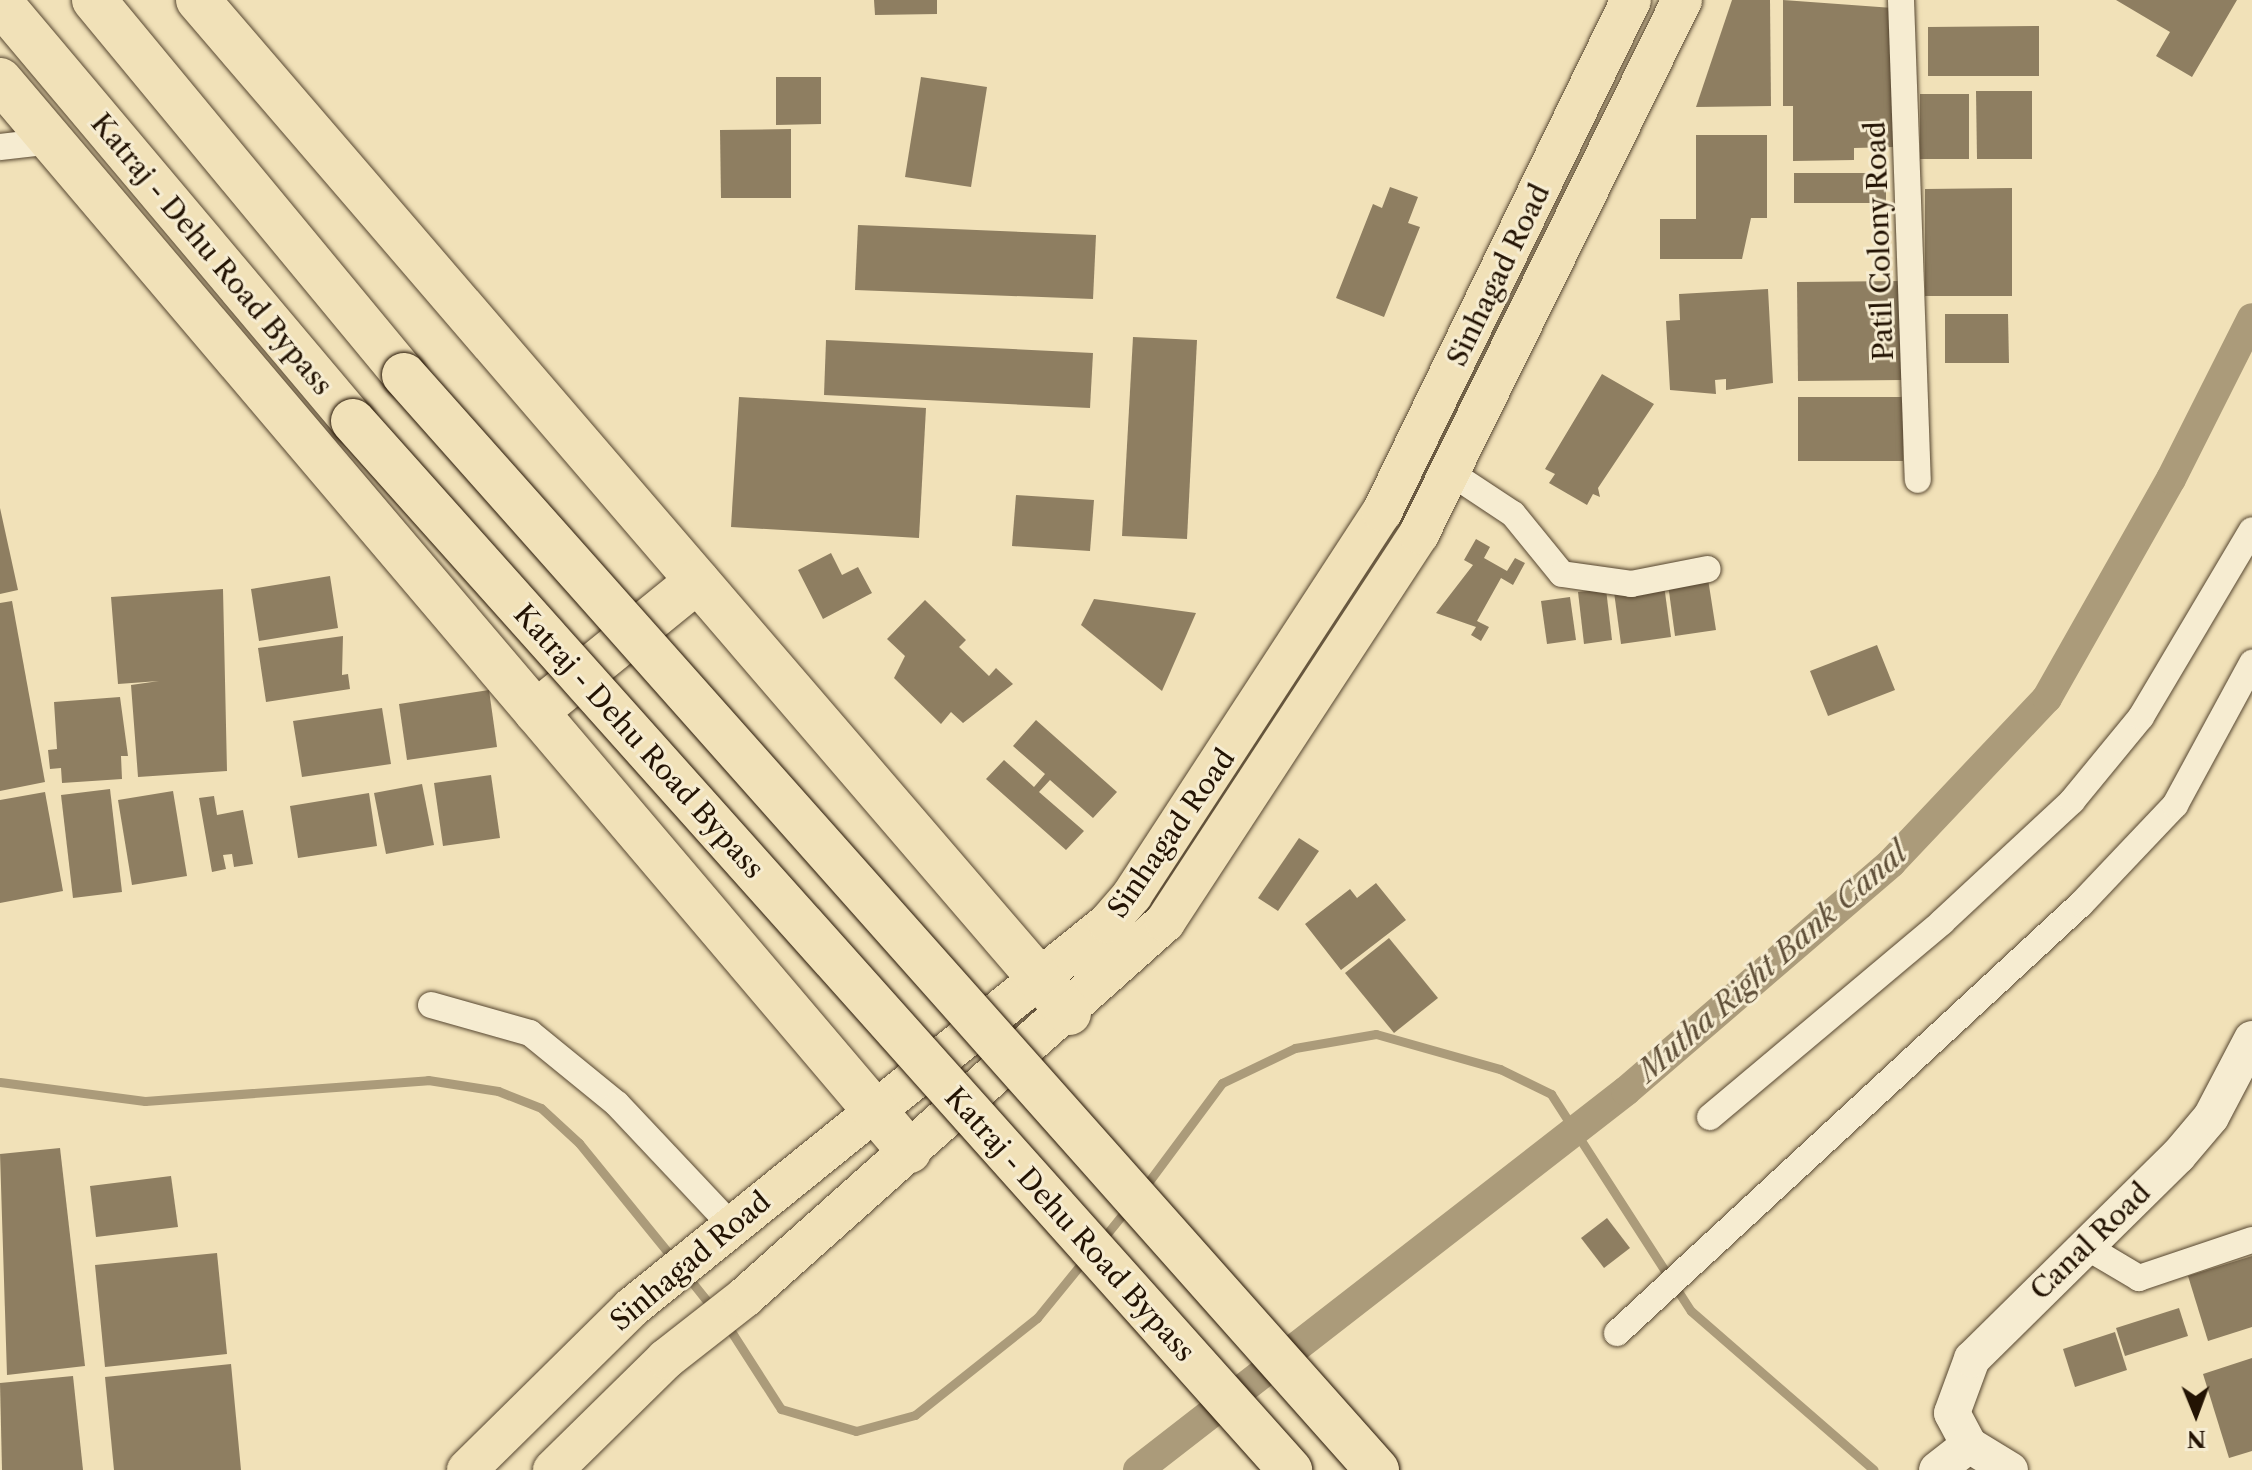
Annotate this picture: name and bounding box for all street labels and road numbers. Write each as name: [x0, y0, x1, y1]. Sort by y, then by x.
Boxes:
street label: Katraj - Dehu Road Bypass: [84, 106, 340, 402]
street label: Patil Colony Road: [1858, 120, 1900, 362]
street label: Sinhagad Road: [1439, 179, 1557, 371]
street label: Katraj - Dehu Road Bypass: [507, 597, 771, 885]
street label: Sinhagad Road: [1100, 742, 1242, 924]
street label: Katraj - Dehu Road Bypass: [938, 1080, 1202, 1368]
street label: Canal Road: [2023, 1176, 2157, 1306]
street label: Sinhagad Road: [603, 1184, 777, 1338]

